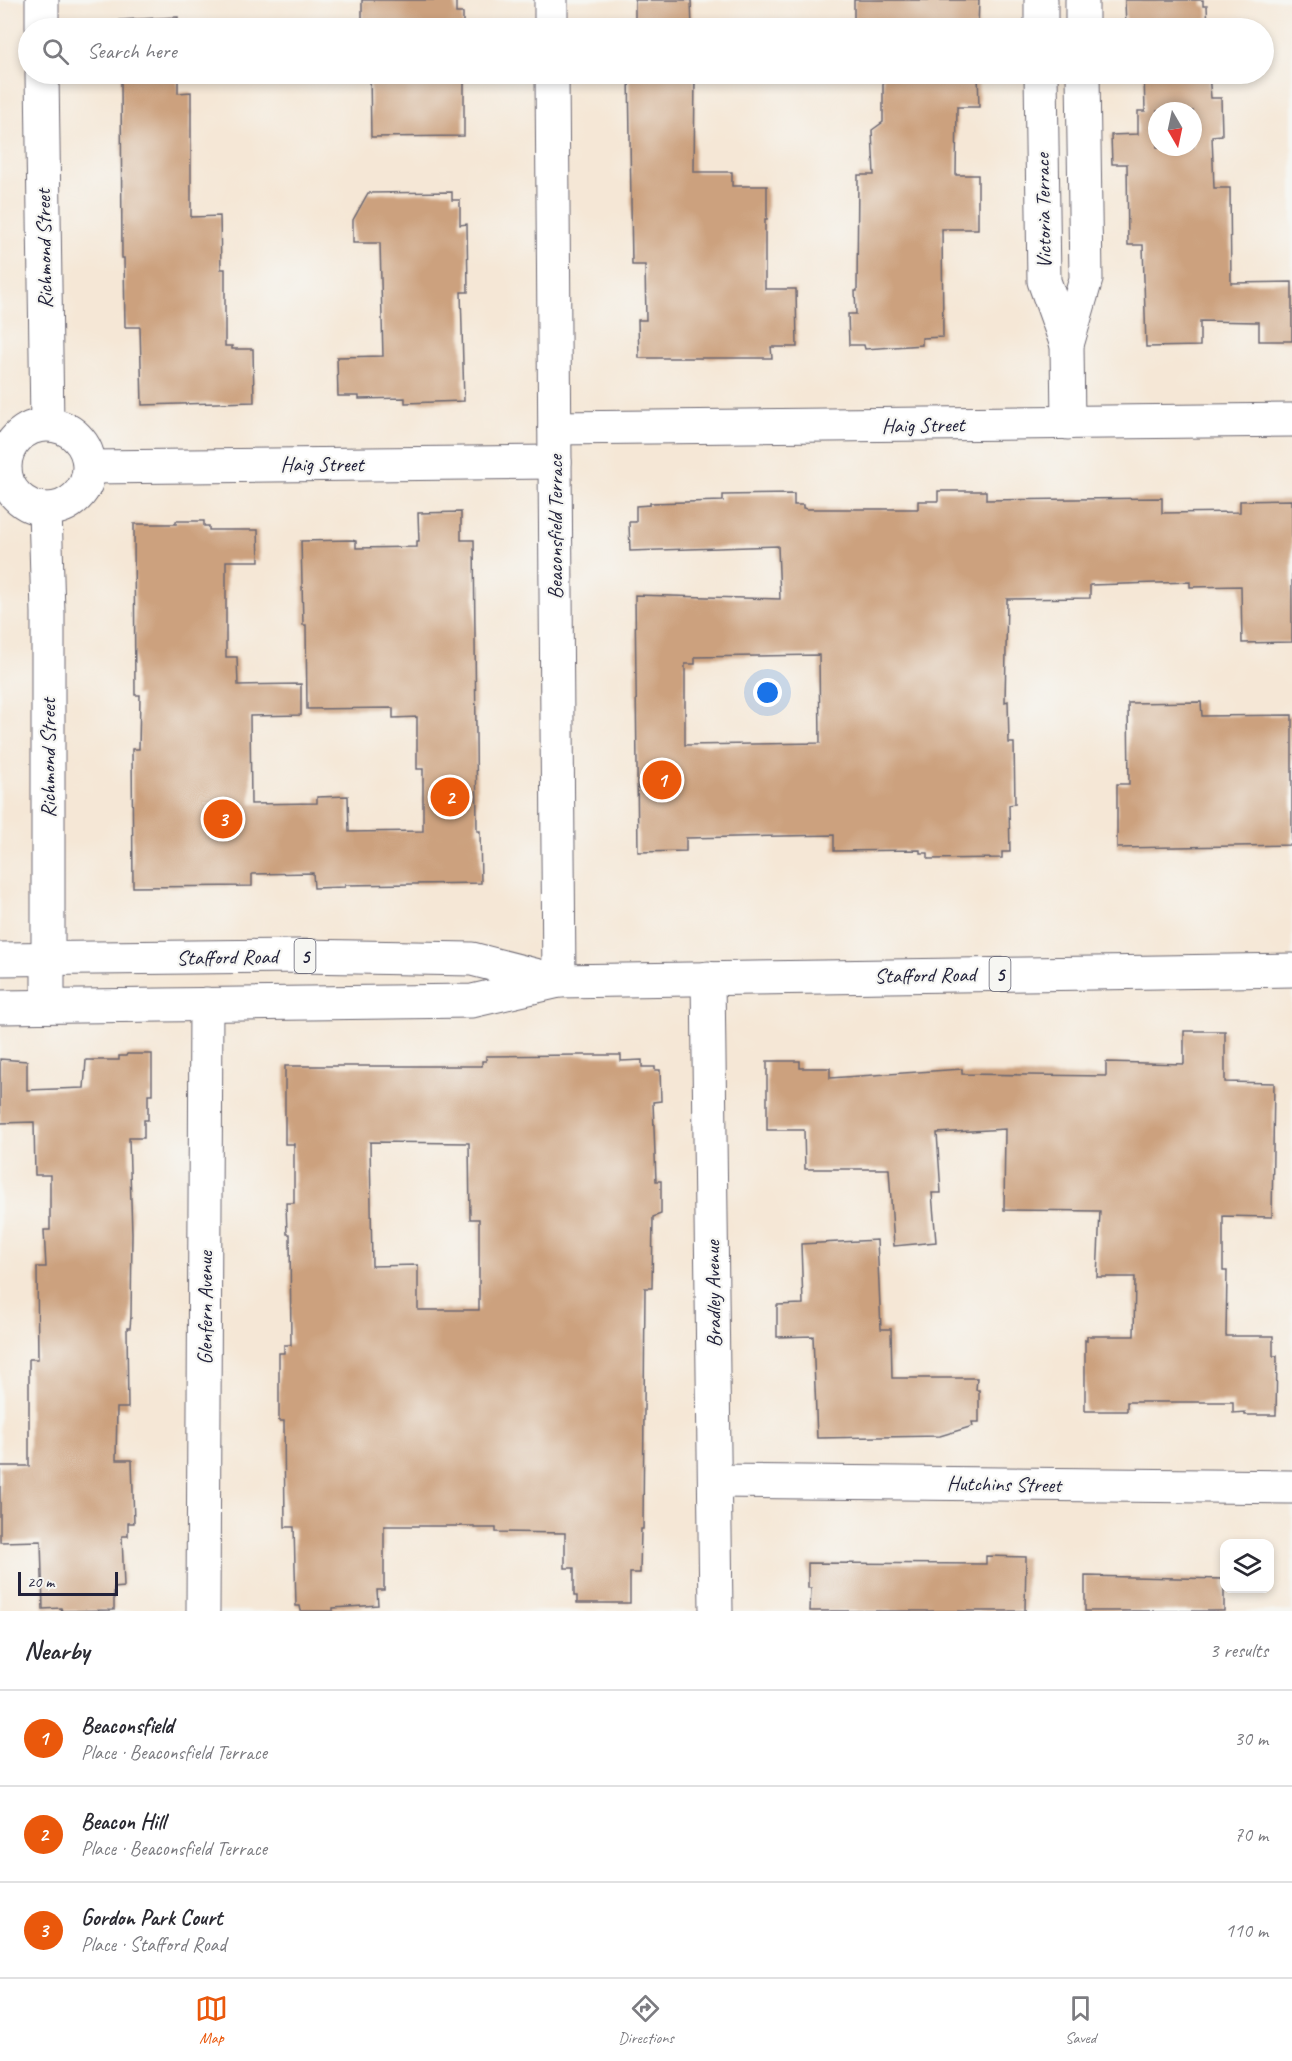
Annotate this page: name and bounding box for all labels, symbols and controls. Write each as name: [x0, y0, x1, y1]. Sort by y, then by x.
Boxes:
search box: [18, 18, 1274, 84]
icon: search: [39, 35, 72, 68]
text: Search here: [87, 37, 177, 65]
north arrow: [1148, 102, 1202, 156]
street label: Victoria Terrace: [1029, 151, 1057, 269]
street label: Richmond Street: [30, 187, 58, 309]
street label: Haig Street: [881, 411, 967, 439]
street label: Haig Street: [281, 451, 365, 477]
street label: Beaconsfield Terrace: [542, 453, 568, 599]
your location: [753, 678, 782, 707]
street label: Richmond Street: [35, 696, 61, 818]
pin: 1: [642, 758, 682, 802]
pin: 2: [430, 774, 470, 820]
pin: 3: [204, 796, 242, 842]
road number: 5: [294, 939, 316, 973]
street label: Stafford Road: [176, 943, 282, 971]
road number: 5: [990, 957, 1010, 991]
street label: Stafford Road: [874, 961, 980, 989]
street label: Bradley Avenue: [699, 1239, 727, 1348]
street label: Glenfern Avenue: [192, 1250, 218, 1365]
street label: Hutchins Street: [947, 1470, 1063, 1498]
map controls: [1220, 1539, 1274, 1593]
button: layers: [1220, 1539, 1274, 1593]
scale bar: [18, 1569, 118, 1596]
text: 20 m: [27, 1572, 54, 1592]
text: Nearby: [24, 1634, 89, 1667]
text: 3 results: [1209, 1638, 1268, 1663]
text: Beaconsfield: [81, 1712, 173, 1740]
text: 1: [39, 1726, 48, 1751]
text: 30 m: [1234, 1726, 1268, 1751]
text: Place · Beaconsfield Terrace: [81, 1740, 267, 1765]
text: Beacon Hill: [81, 1808, 165, 1836]
text: 2: [39, 1822, 48, 1847]
text: 70 m: [1234, 1822, 1268, 1847]
text: Place · Beaconsfield Terrace: [81, 1836, 267, 1861]
text: Gordon Park Court: [81, 1904, 222, 1932]
text: 3: [39, 1918, 48, 1943]
text: 110 m: [1225, 1918, 1268, 1943]
text: Place · Stafford Road: [81, 1932, 226, 1957]
tab: Map: [195, 1992, 228, 2048]
tab: Directions: [618, 1992, 674, 2048]
tab: Saved: [1064, 1992, 1097, 2048]

